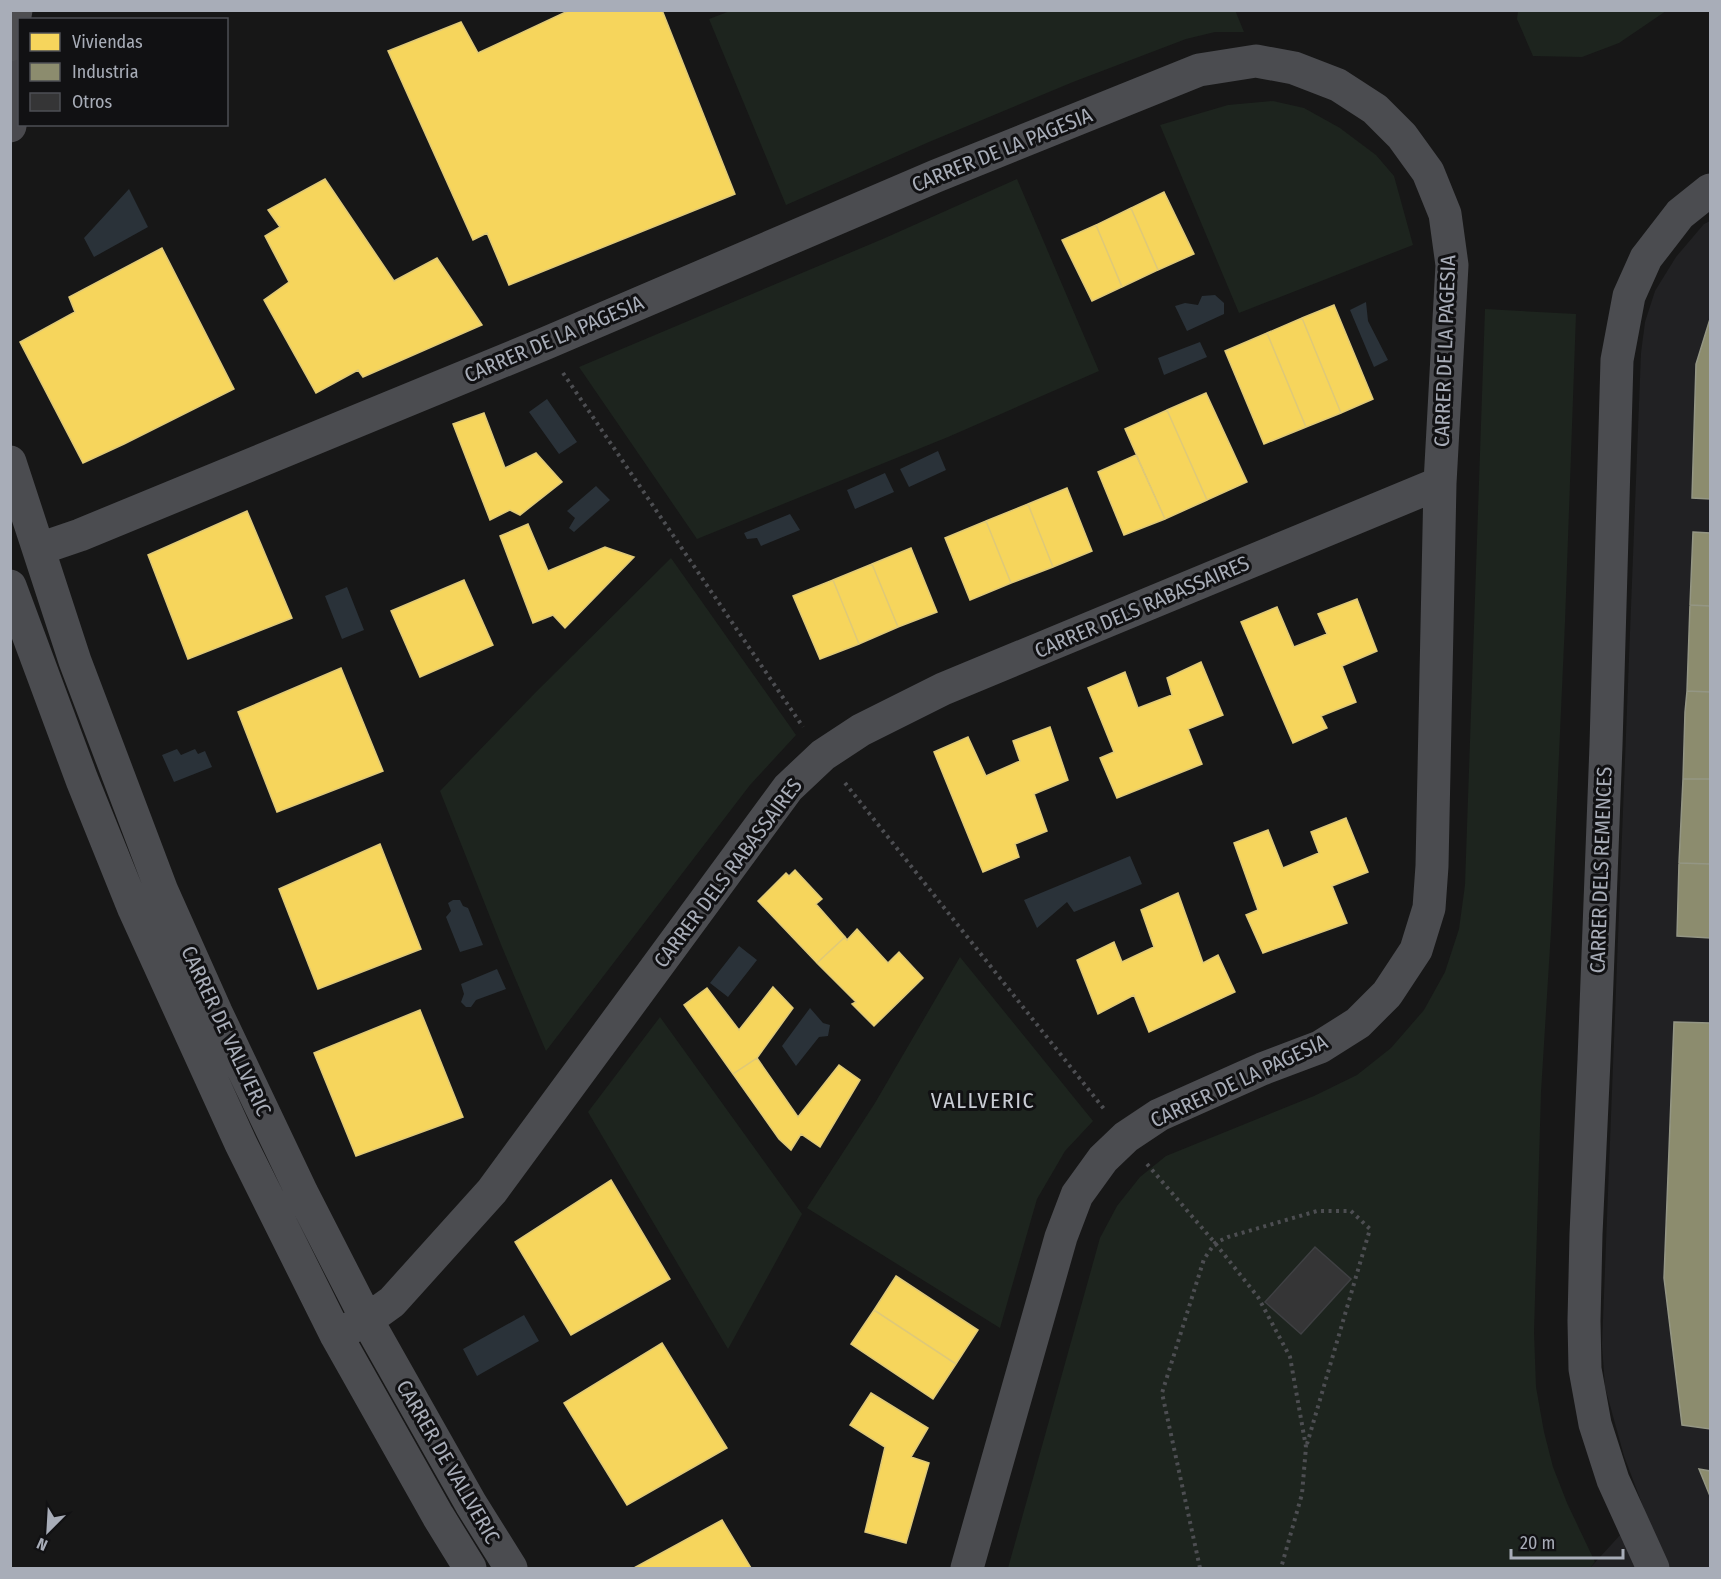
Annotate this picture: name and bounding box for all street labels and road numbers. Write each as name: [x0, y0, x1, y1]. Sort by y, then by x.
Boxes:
street label: CARRER DE LA PAGESIA: [908, 102, 1096, 198]
street label: CARRER DE LA PAGESIA: [1429, 254, 1461, 448]
street label: CARRER DE LA PAGESIA: [460, 289, 648, 389]
street label: CARRER DELS RABASSAIRES: [1031, 550, 1253, 664]
street label: CARRER DELS REMENCES: [1584, 766, 1618, 974]
street label: CARRER DELS RABASSAIRES: [648, 773, 808, 973]
street label: CARRER DE VALLVERIC: [175, 942, 277, 1120]
street label: CARRER DE LA PAGESIA: [1146, 1029, 1332, 1133]
street label: CARRER DE VALLVERIC: [391, 1376, 506, 1549]

